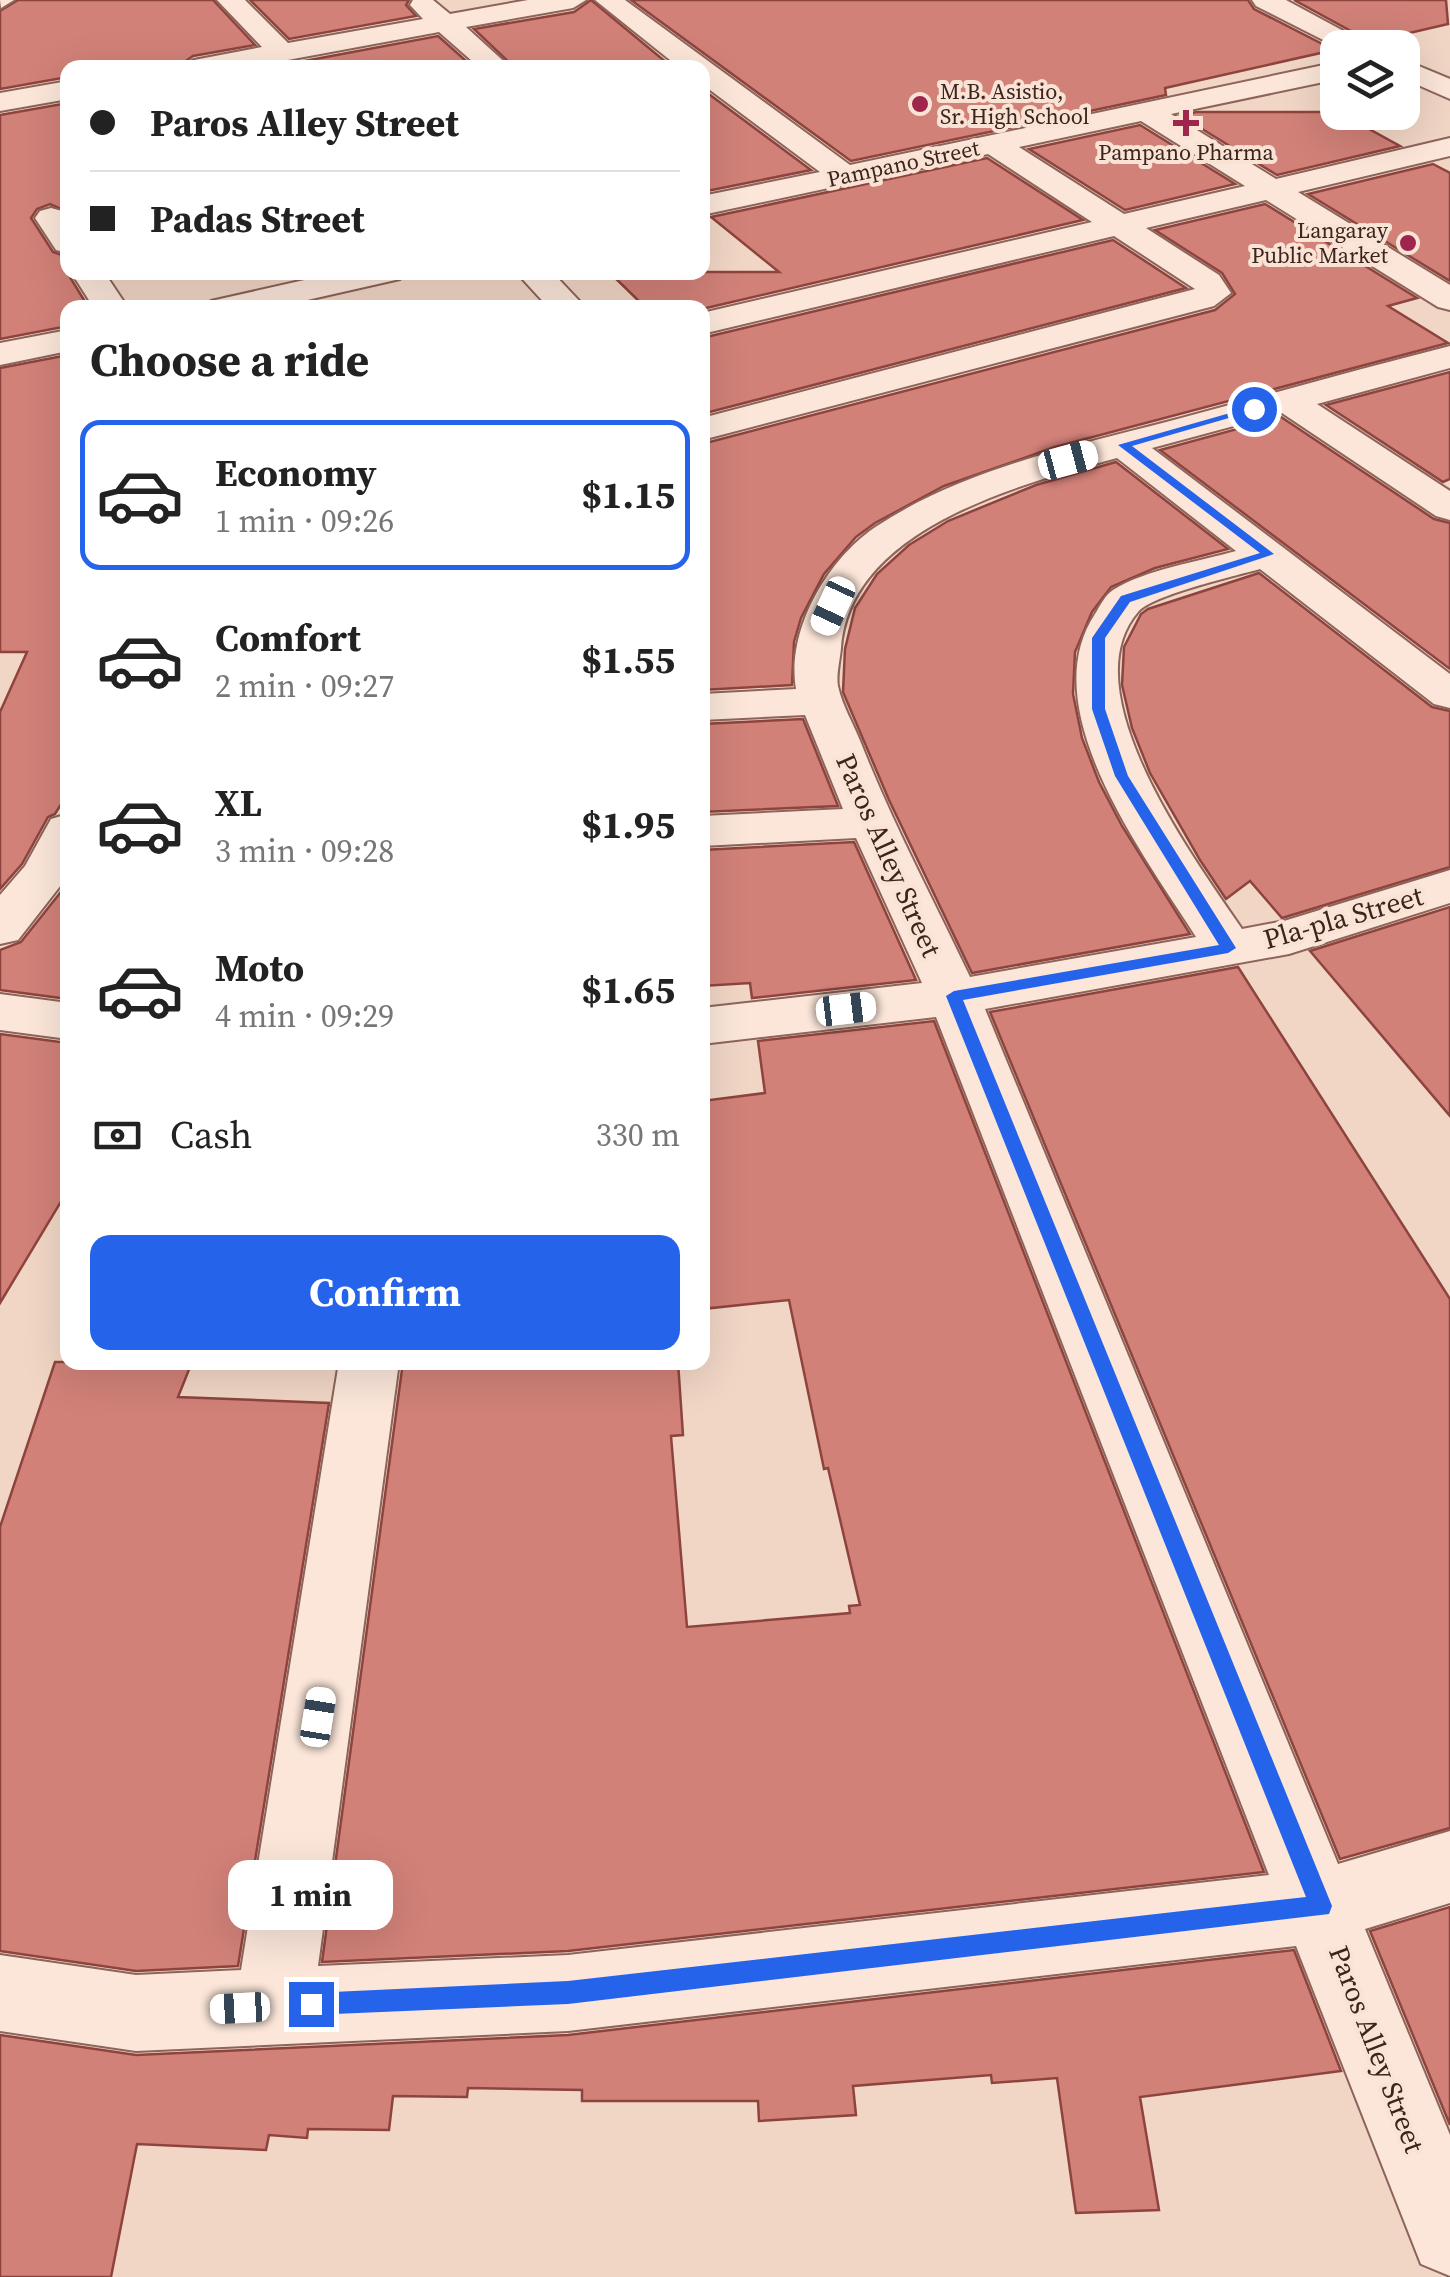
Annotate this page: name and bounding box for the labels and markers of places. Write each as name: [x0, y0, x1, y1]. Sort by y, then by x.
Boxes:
place label: M.B. Asistio, Sr. High School: [940, 76, 1089, 131]
marker: M.B. Asistio, Sr. High School: [909, 93, 931, 115]
marker: Pampano Pharma: [1175, 112, 1197, 134]
place label: Pampano Pharma: [1098, 137, 1275, 167]
place label: Langaray Public Market: [1251, 215, 1389, 270]
marker: Langaray Public Market: [1397, 232, 1419, 254]

